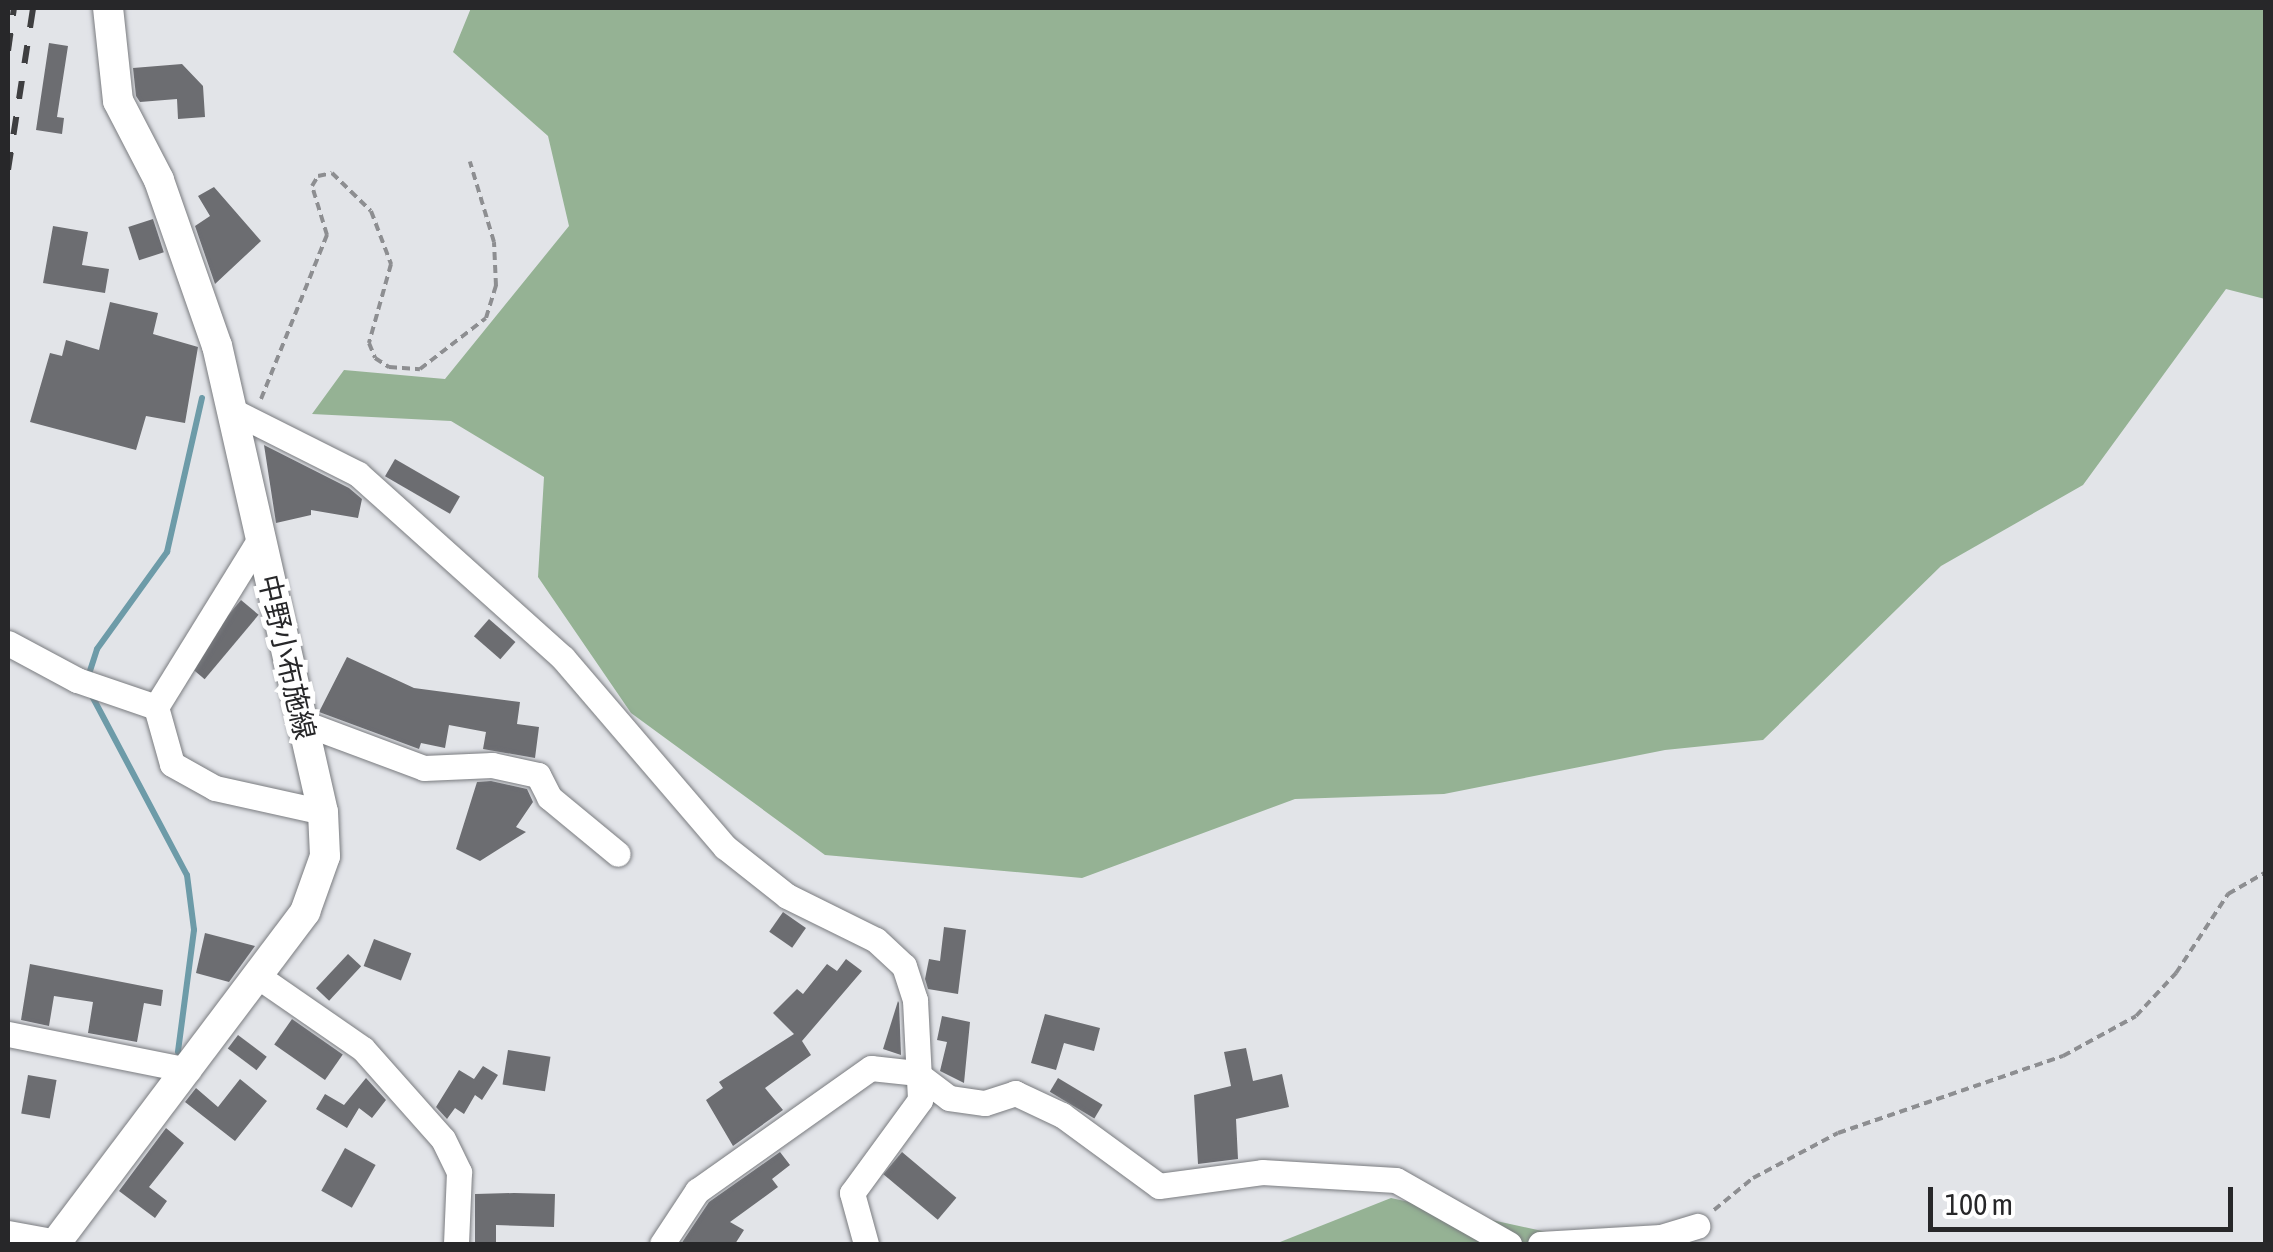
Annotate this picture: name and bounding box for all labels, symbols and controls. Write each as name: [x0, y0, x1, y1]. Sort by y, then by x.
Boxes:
street label: 中野小布施線: [252, 571, 322, 743]
scale bar: [1933, 1167, 2238, 1229]
text: 100 m: [1945, 1187, 2013, 1221]

